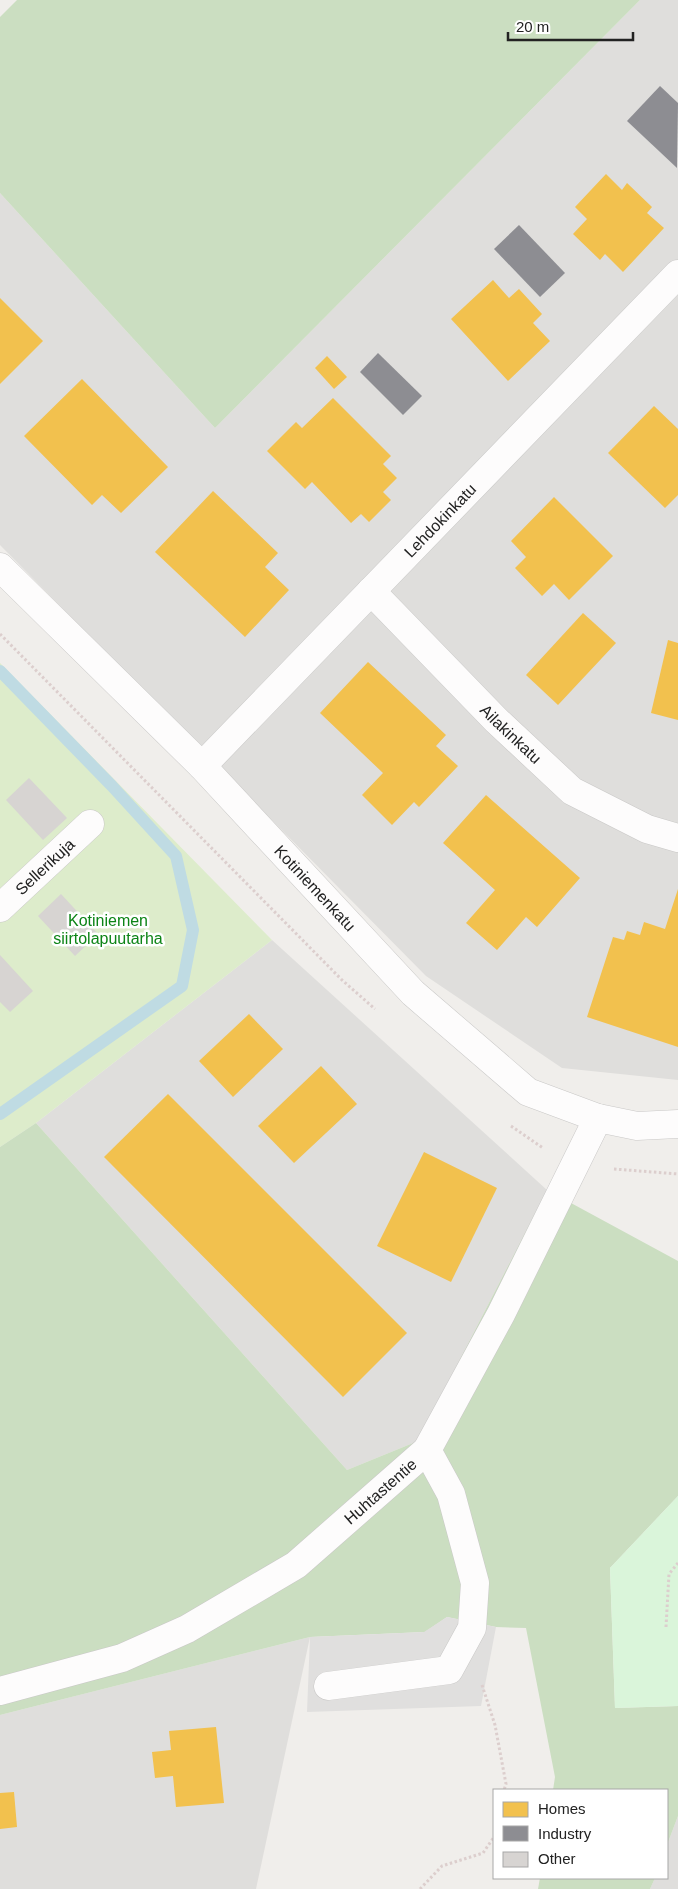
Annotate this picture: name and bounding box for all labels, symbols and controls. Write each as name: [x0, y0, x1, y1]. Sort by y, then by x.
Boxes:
scale bar: [508, 10, 633, 42]
text: 20 m: [516, 18, 549, 35]
street label: Lehdokinkatu: [401, 480, 479, 560]
street label: Ailakinkatu: [477, 701, 545, 767]
street label: Sellerikuja: [12, 835, 77, 898]
street label: Kotiniemenkatu: [272, 842, 359, 934]
park label: Kotiniemen siirtolapuutarha: [53, 912, 163, 947]
street label: Huhtastentie: [341, 1455, 420, 1527]
legend: [493, 1789, 668, 1879]
text: Homes: [538, 1800, 586, 1817]
text: Industry: [538, 1825, 592, 1842]
text: Other: [538, 1850, 576, 1867]

